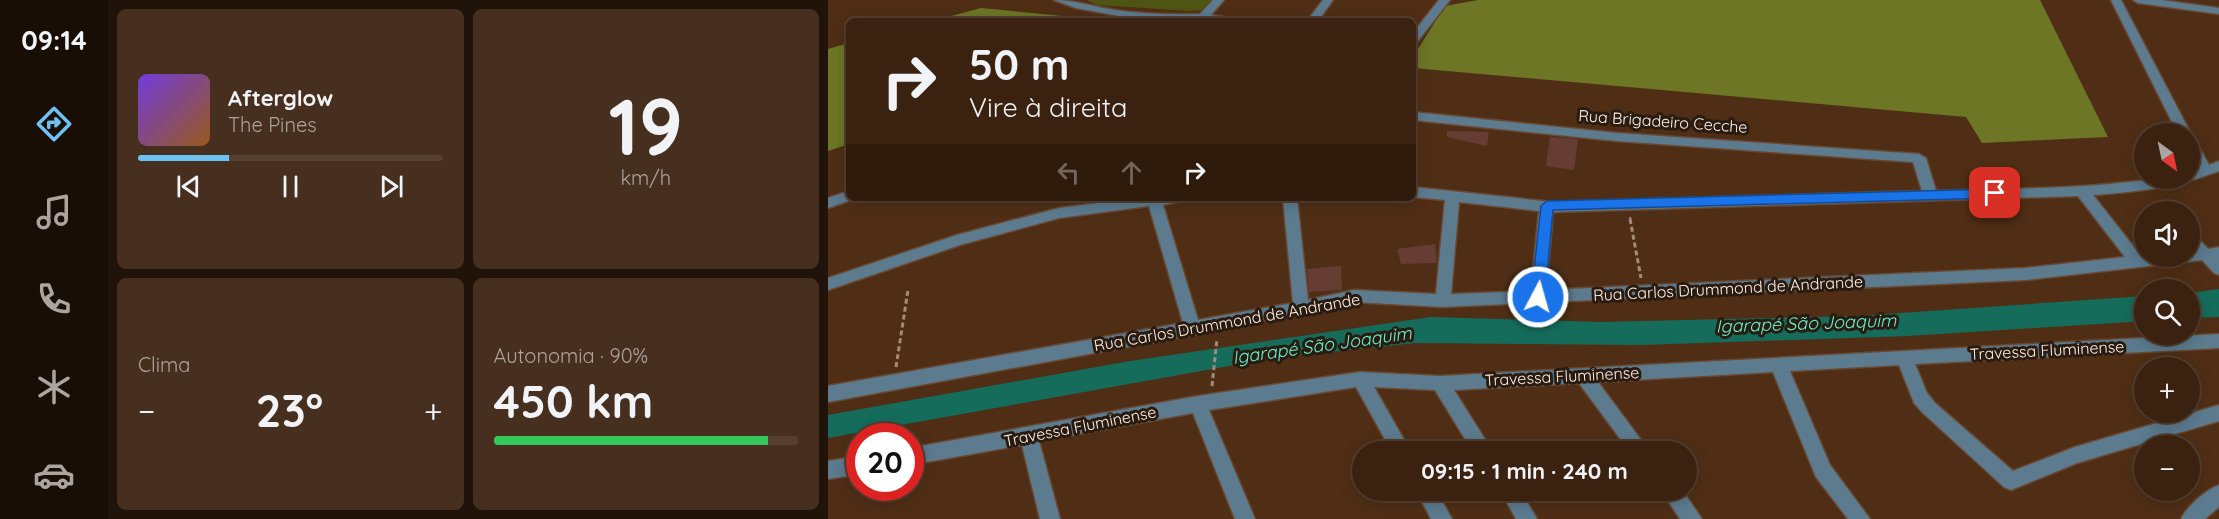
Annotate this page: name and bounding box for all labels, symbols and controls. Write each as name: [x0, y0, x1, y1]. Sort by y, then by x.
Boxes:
text: 09:14: [21, 23, 87, 57]
text: 50 m: [969, 38, 1069, 91]
icon: right: [870, 42, 948, 120]
text: 19: [608, 77, 683, 175]
text: Afterglow: [228, 84, 333, 112]
text: Vire à direita: [969, 90, 1127, 124]
icon: directions: [33, 103, 75, 145]
street label: Rua Brigadeiro Cecche: [1578, 105, 1748, 137]
text: The Pines: [228, 112, 317, 137]
north arrow: [2134, 123, 2200, 189]
map controls: [2134, 123, 2200, 501]
icon: left: [1052, 156, 1085, 189]
icon: ahead: [1115, 156, 1148, 189]
icon: right: [1178, 156, 1211, 189]
text: km/h: [620, 165, 671, 190]
pin: [1969, 167, 2020, 218]
icon: previous: [172, 170, 205, 203]
icon: pause: [274, 170, 307, 203]
icon: next: [375, 170, 408, 203]
icon: arrive: [1978, 176, 2011, 209]
icon: music: [33, 191, 75, 233]
button: sound: [2134, 201, 2200, 267]
position arrow: [1506, 265, 1570, 329]
street label: Rua Carlos Drummond de Andrande: [1593, 271, 1863, 305]
icon: phone: [33, 278, 75, 320]
button: search: [2134, 279, 2200, 345]
street label: Rua Carlos Drummond de Andrande: [1092, 289, 1362, 355]
water label: Igarapé São Joaquim: [1715, 308, 1897, 338]
water label: Igarapé São Joaquim: [1231, 321, 1414, 369]
street label: Travessa Fluminense: [1969, 336, 2125, 364]
text: Autonomia · 90%: [494, 343, 648, 368]
text: Clima: [138, 352, 190, 377]
button: +: [2134, 357, 2200, 423]
street label: Travessa Fluminense: [1484, 362, 1640, 390]
icon: climate: [33, 366, 75, 408]
text: 450 km: [494, 373, 653, 429]
text: 23°: [256, 382, 323, 438]
text: −: [138, 390, 155, 431]
text: +: [424, 390, 443, 431]
street label: Travessa Fluminense: [1002, 401, 1158, 451]
speed limit sign: 20: [846, 423, 924, 501]
button: −: [2134, 435, 2200, 501]
icon: car: [33, 454, 75, 496]
text: 09:15 · 1 min · 240 m: [1421, 457, 1628, 485]

